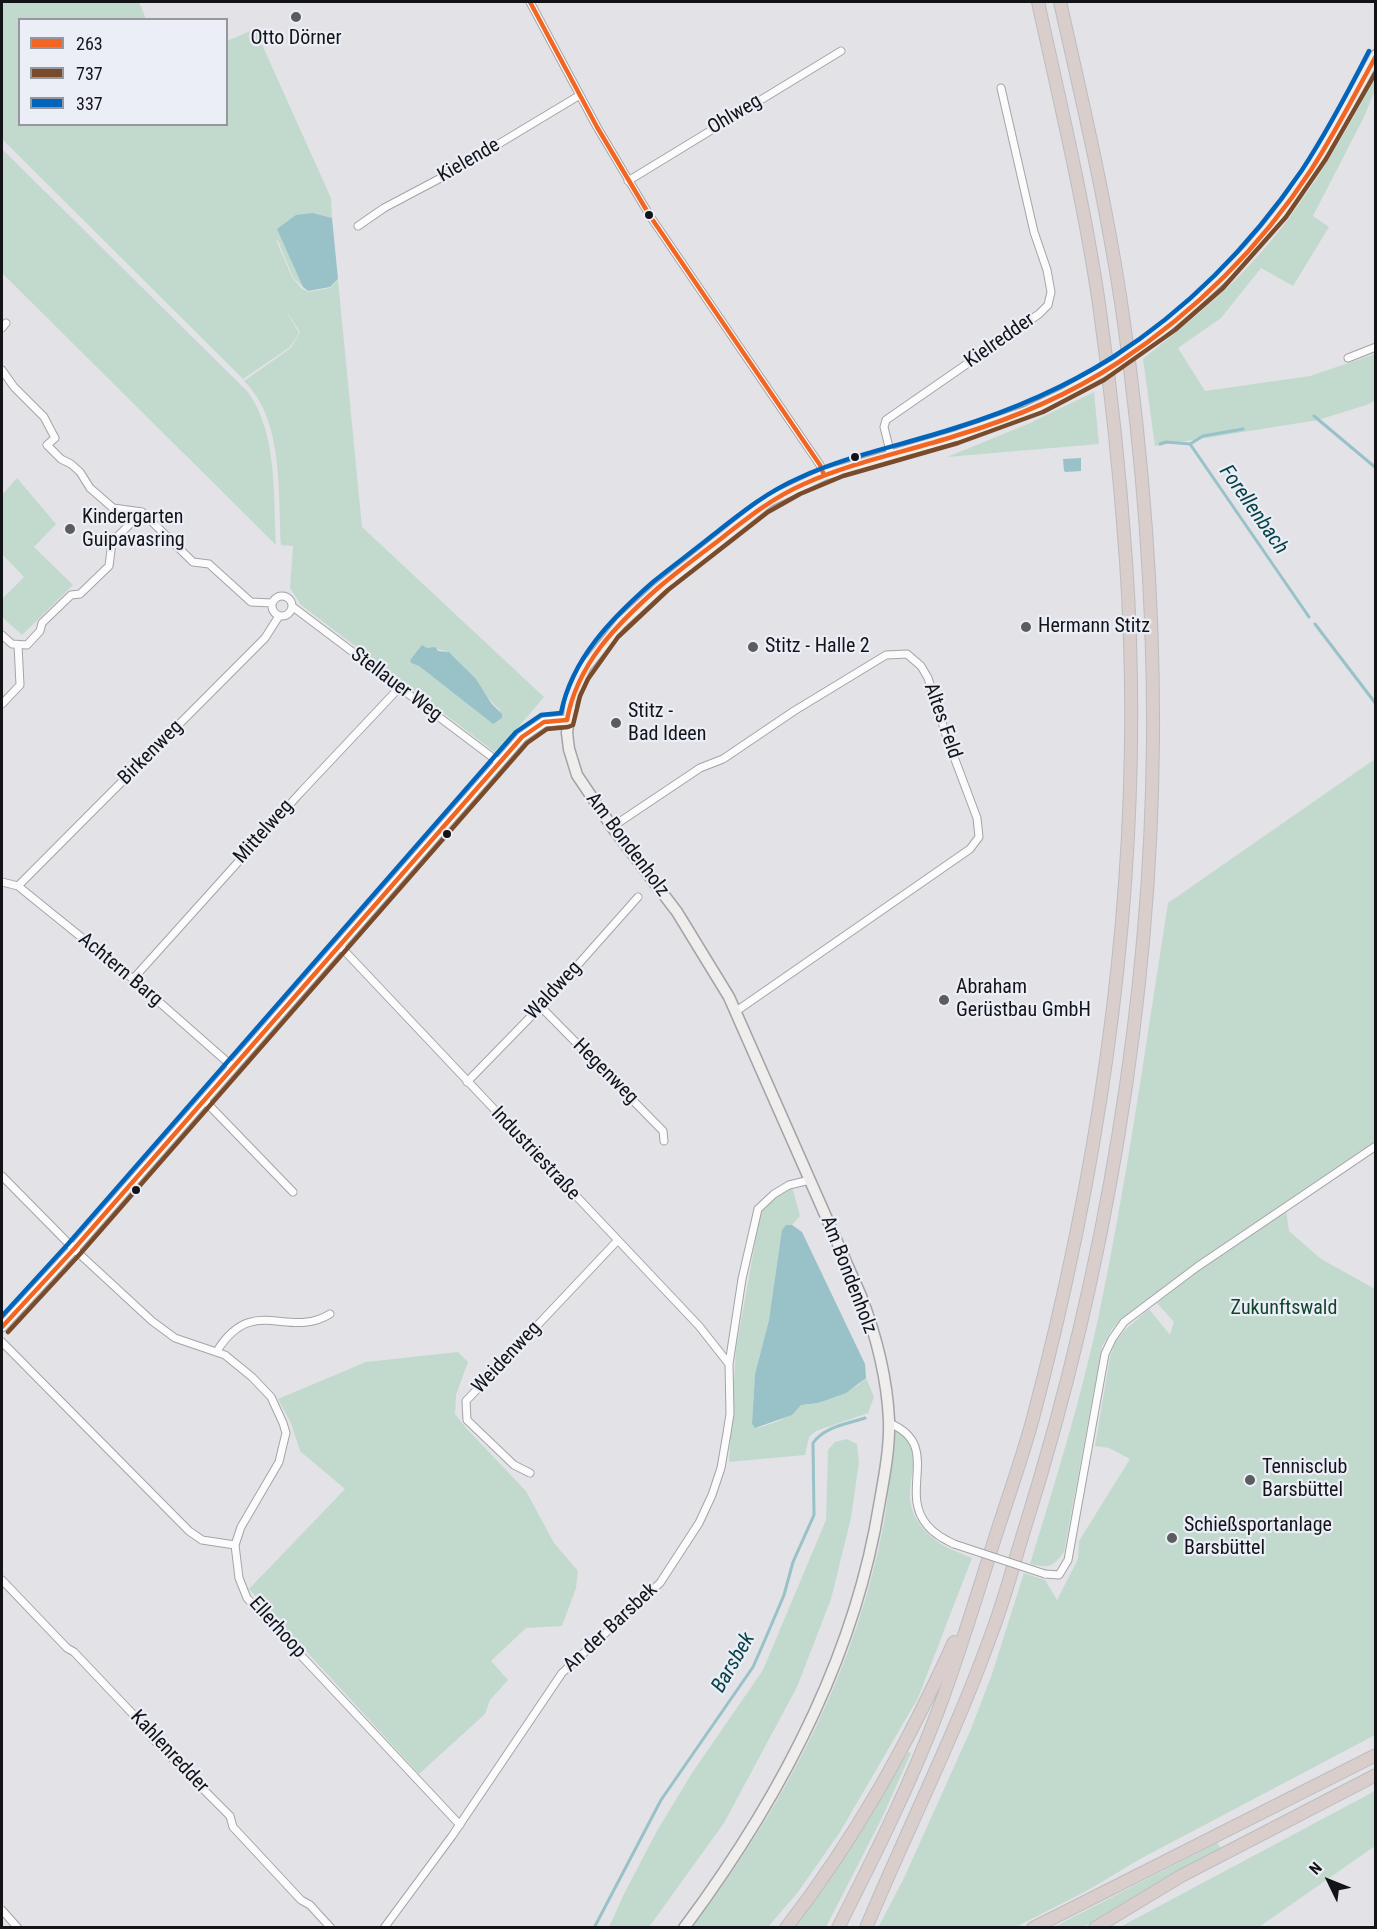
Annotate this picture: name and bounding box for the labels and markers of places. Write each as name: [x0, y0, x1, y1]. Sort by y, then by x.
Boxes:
marker: Otto Dörner: [289, 10, 303, 24]
place label: Otto Dörner: [251, 27, 341, 51]
unlabelled marker: [643, 209, 655, 221]
unlabelled marker: [849, 451, 861, 463]
place label: Kindergarten Guipavasring: [82, 506, 185, 553]
marker: Kindergarten Guipavasring: [63, 522, 77, 536]
place label: Hermann Stitz: [1038, 615, 1150, 639]
marker: Hermann Stitz: [1019, 620, 1033, 634]
place label: Stitz - Halle 2: [765, 635, 870, 659]
marker: Stitz - Halle 2: [746, 640, 760, 654]
place label: Stitz - Bad Ideen: [628, 700, 706, 747]
marker: Stitz - Bad Ideen: [609, 716, 623, 730]
unlabelled marker: [441, 828, 453, 840]
place label: Abraham Gerüstbau GmbH: [956, 976, 1091, 1023]
marker: Abraham Gerüstbau GmbH: [937, 993, 951, 1007]
unlabelled marker: [130, 1184, 142, 1196]
place label: Tennisclub Barsbüttel: [1262, 1456, 1347, 1503]
marker: Tennisclub Barsbüttel: [1243, 1473, 1257, 1487]
place label: Schießsportanlage Barsbüttel: [1184, 1514, 1332, 1561]
marker: Schießsportanlage Barsbüttel: [1165, 1531, 1179, 1545]

